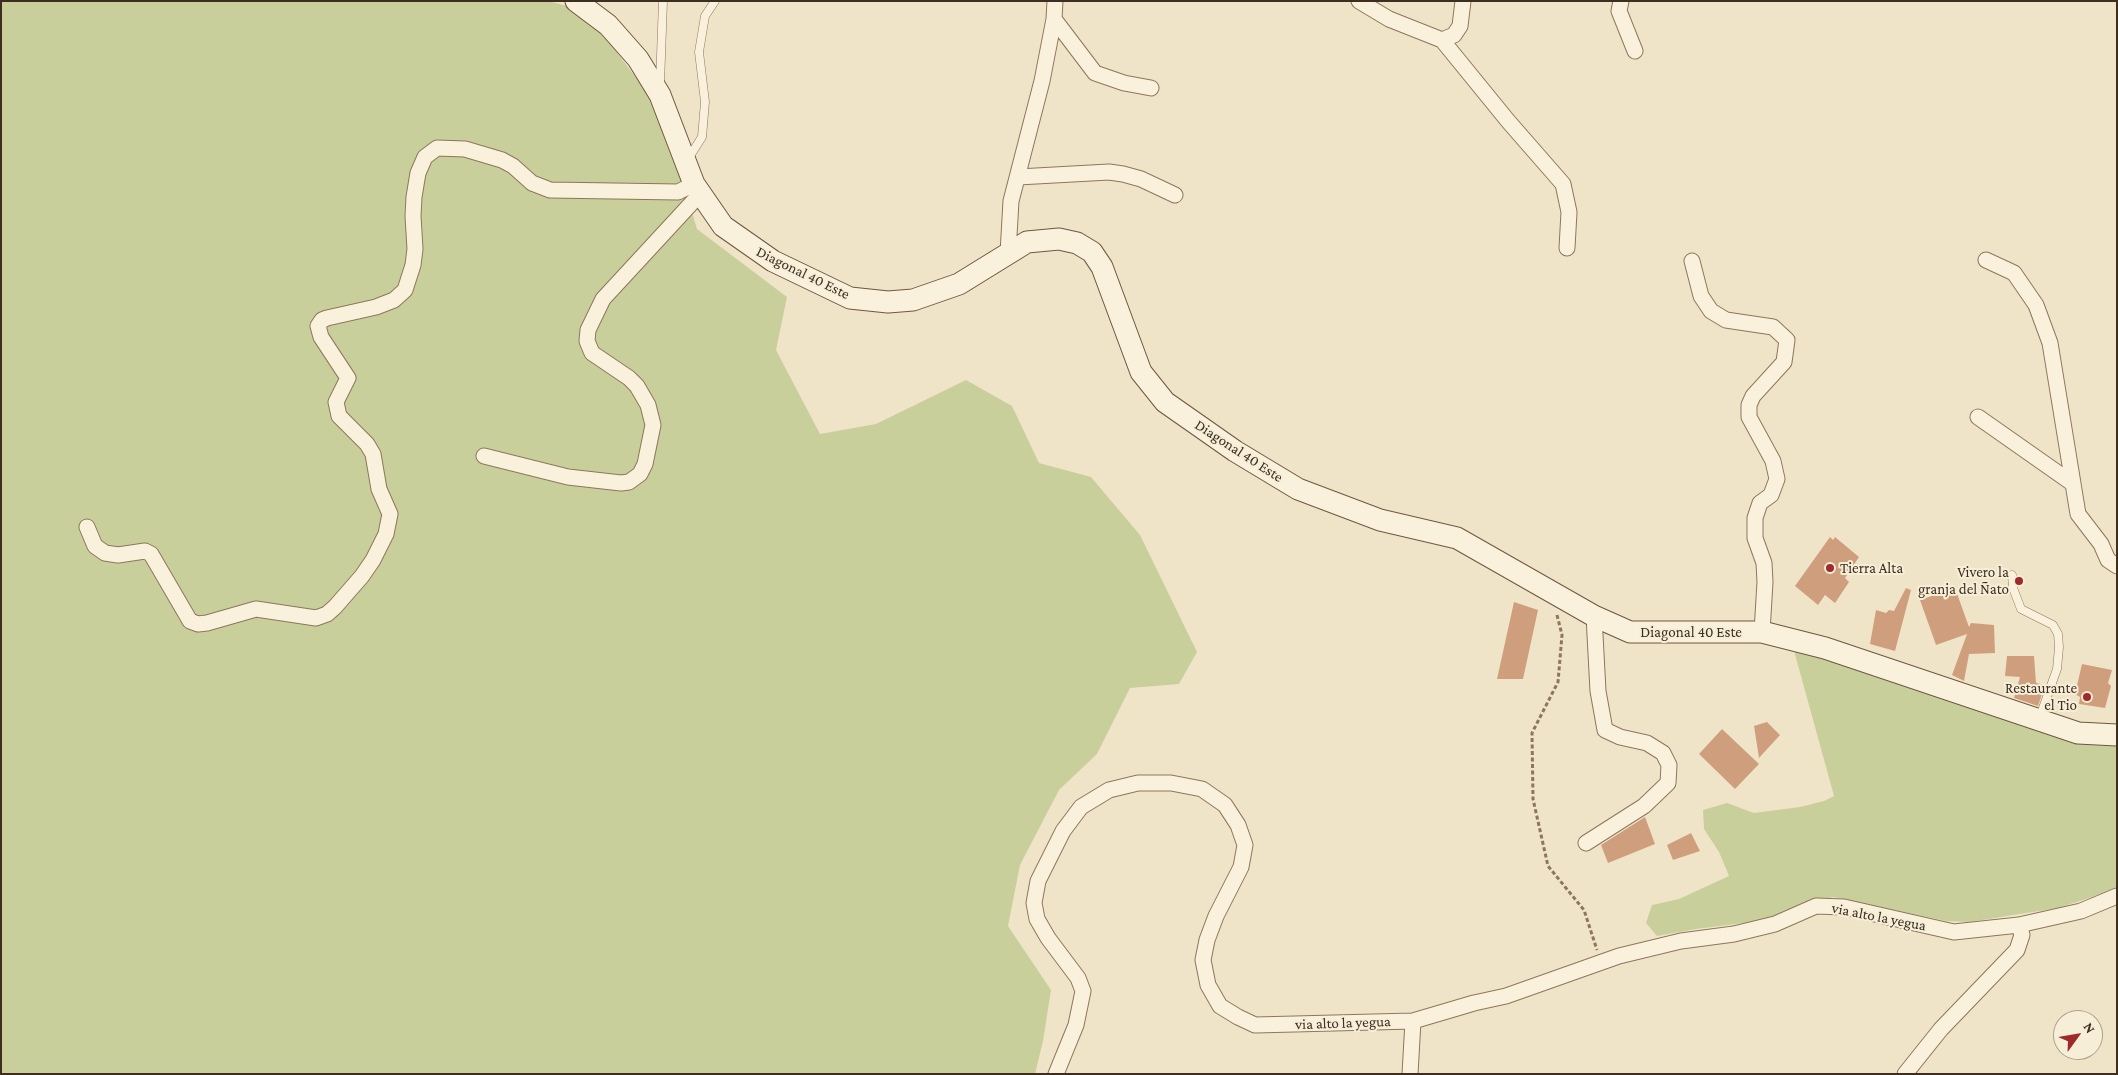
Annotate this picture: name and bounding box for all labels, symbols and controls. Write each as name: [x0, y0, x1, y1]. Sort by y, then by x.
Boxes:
street label: Diagonal 40 Este: [753, 243, 853, 303]
street label: Diagonal 40 Este: [1191, 416, 1287, 486]
place label: Tierra Alta: [1840, 559, 1903, 577]
marker: Tierra Alta: [1824, 562, 1836, 574]
place label: Vivero la granja del Ñato: [1918, 563, 2009, 598]
marker: Vivero la granja del Ñato: [2013, 575, 2025, 587]
street label: Diagonal 40 Este: [1640, 623, 1742, 641]
place label: Restaurante el Tio: [2005, 679, 2077, 714]
marker: Restaurante el Tio: [2081, 691, 2093, 703]
street label: via alto la yegua: [1830, 899, 1928, 935]
north arrow: [2053, 1010, 2103, 1060]
street label: via alto la yegua: [1295, 1012, 1391, 1034]
text: N: [2081, 1019, 2099, 1036]

